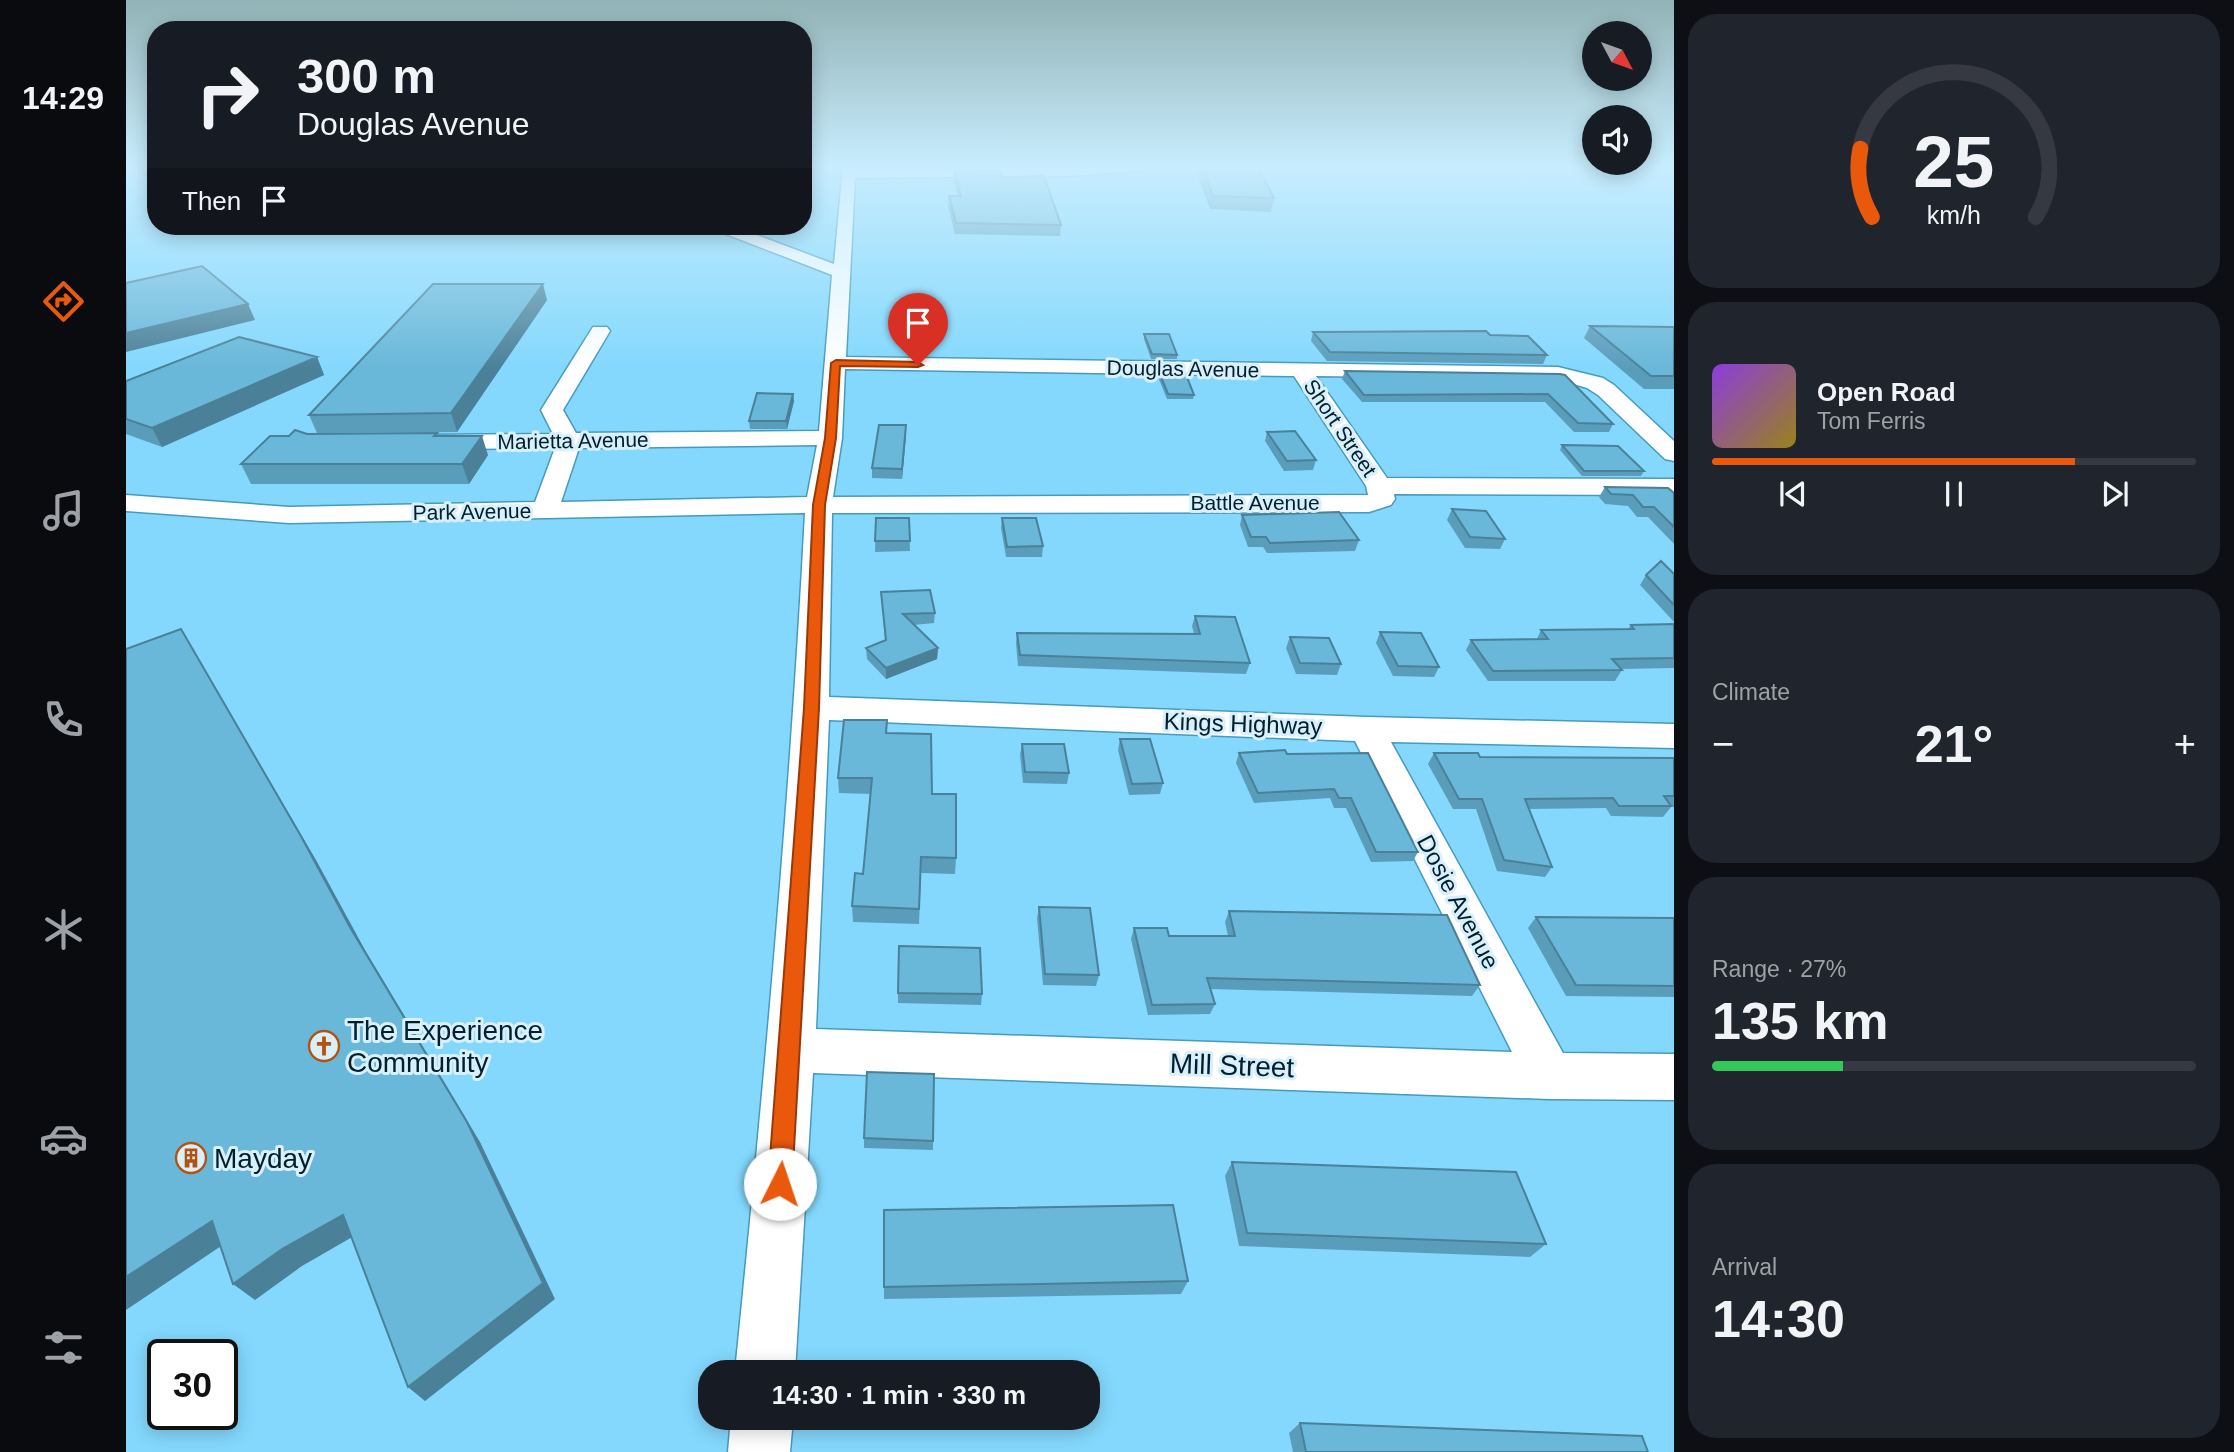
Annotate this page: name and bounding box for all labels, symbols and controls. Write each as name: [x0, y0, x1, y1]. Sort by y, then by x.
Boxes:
north arrow: [1582, 21, 1652, 91]
map controls: [1582, 21, 1652, 175]
icon: right: [182, 49, 273, 140]
text: 300 m: [297, 49, 436, 103]
text: 14:29: [22, 80, 104, 116]
button: sound: [1582, 105, 1652, 175]
text: Douglas Avenue: [297, 106, 529, 142]
text: 25: [1914, 121, 1994, 202]
icon: arrive: [255, 182, 293, 220]
text: Then: [182, 186, 241, 216]
text: km/h: [1927, 201, 1981, 229]
icon: directions: [39, 277, 88, 326]
pin: [888, 293, 948, 365]
icon: arrive: [899, 304, 937, 342]
street label: Douglas Avenue: [1107, 356, 1259, 381]
street label: Short Street: [1300, 375, 1381, 481]
text: Open Road: [1817, 377, 1956, 407]
text: Tom Ferris: [1817, 408, 1926, 434]
street label: Marietta Avenue: [497, 428, 649, 453]
icon: previous: [1774, 475, 1812, 513]
icon: pause: [1935, 475, 1973, 513]
icon: next: [2096, 475, 2134, 513]
icon: music: [39, 486, 88, 535]
street label: Battle Avenue: [1190, 491, 1320, 514]
street label: Park Avenue: [412, 499, 532, 524]
text: Climate: [1712, 679, 1790, 705]
icon: phone: [39, 695, 88, 744]
street label: Kings Highway: [1163, 707, 1323, 740]
text: 21°: [1915, 715, 1993, 773]
text: −: [1712, 723, 1734, 765]
text: +: [2174, 723, 2196, 765]
street label: Dosie Avenue: [1412, 830, 1505, 973]
icon: climate: [39, 905, 88, 954]
text: Range · 27%: [1712, 956, 1846, 982]
text: 135 km: [1712, 992, 1888, 1050]
place label: The Experience Community: [347, 1015, 543, 1078]
church icon: The Experience Community: [307, 1029, 341, 1063]
street label: Mill Street: [1169, 1048, 1295, 1083]
icon: car: [39, 1114, 88, 1163]
building icon: Mayday: [174, 1141, 208, 1175]
place label: Mayday: [214, 1143, 312, 1174]
position arrow: [743, 1147, 817, 1221]
text: Arrival: [1712, 1254, 1777, 1280]
text: 14:30: [1712, 1290, 1845, 1348]
icon: filters: [39, 1323, 88, 1372]
speed limit sign: 30: [147, 1339, 238, 1430]
text: 14:30 · 1 min · 330 m: [772, 1380, 1026, 1410]

